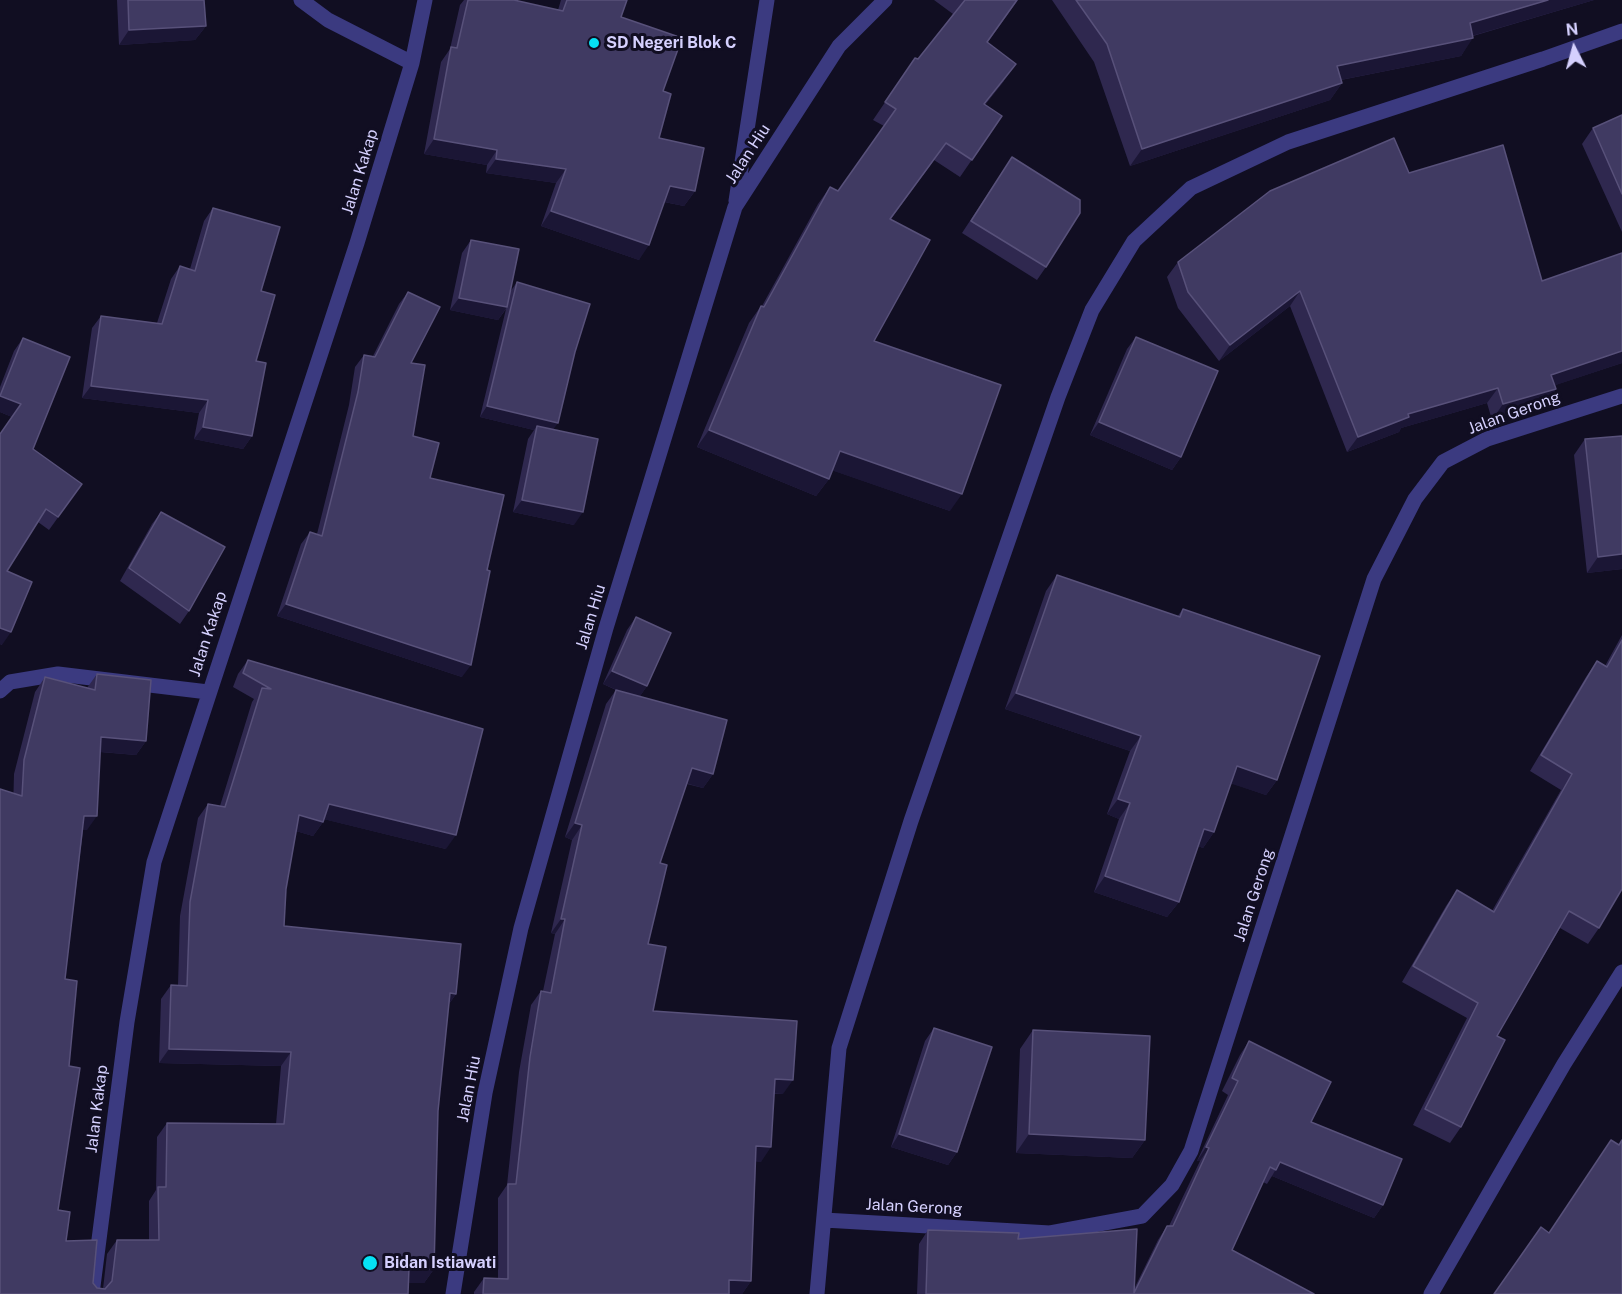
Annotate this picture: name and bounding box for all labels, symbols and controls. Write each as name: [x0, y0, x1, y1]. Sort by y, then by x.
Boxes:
north arrow: [1544, 18, 1604, 78]
text: N: [1565, 20, 1579, 40]
place label: SD Negeri Blok C: [606, 33, 736, 53]
marker: SD Negeri Blok C: [587, 36, 601, 50]
street label: Jalan Hiu: [722, 121, 774, 187]
street label: Jalan Kakap: [338, 127, 382, 217]
street label: Jalan Gerong: [1465, 387, 1563, 439]
street label: Jalan Hiu: [572, 582, 610, 652]
street label: Jalan Kakap: [185, 589, 231, 679]
street label: Jalan Gerong: [1230, 846, 1278, 944]
street label: Jalan Hiu: [453, 1054, 485, 1124]
street label: Jalan Kakap: [82, 1064, 112, 1154]
street label: Jalan Gerong: [865, 1195, 963, 1219]
place label: Bidan Istiawati: [384, 1253, 496, 1273]
marker: Bidan Istiawati: [361, 1254, 379, 1272]

